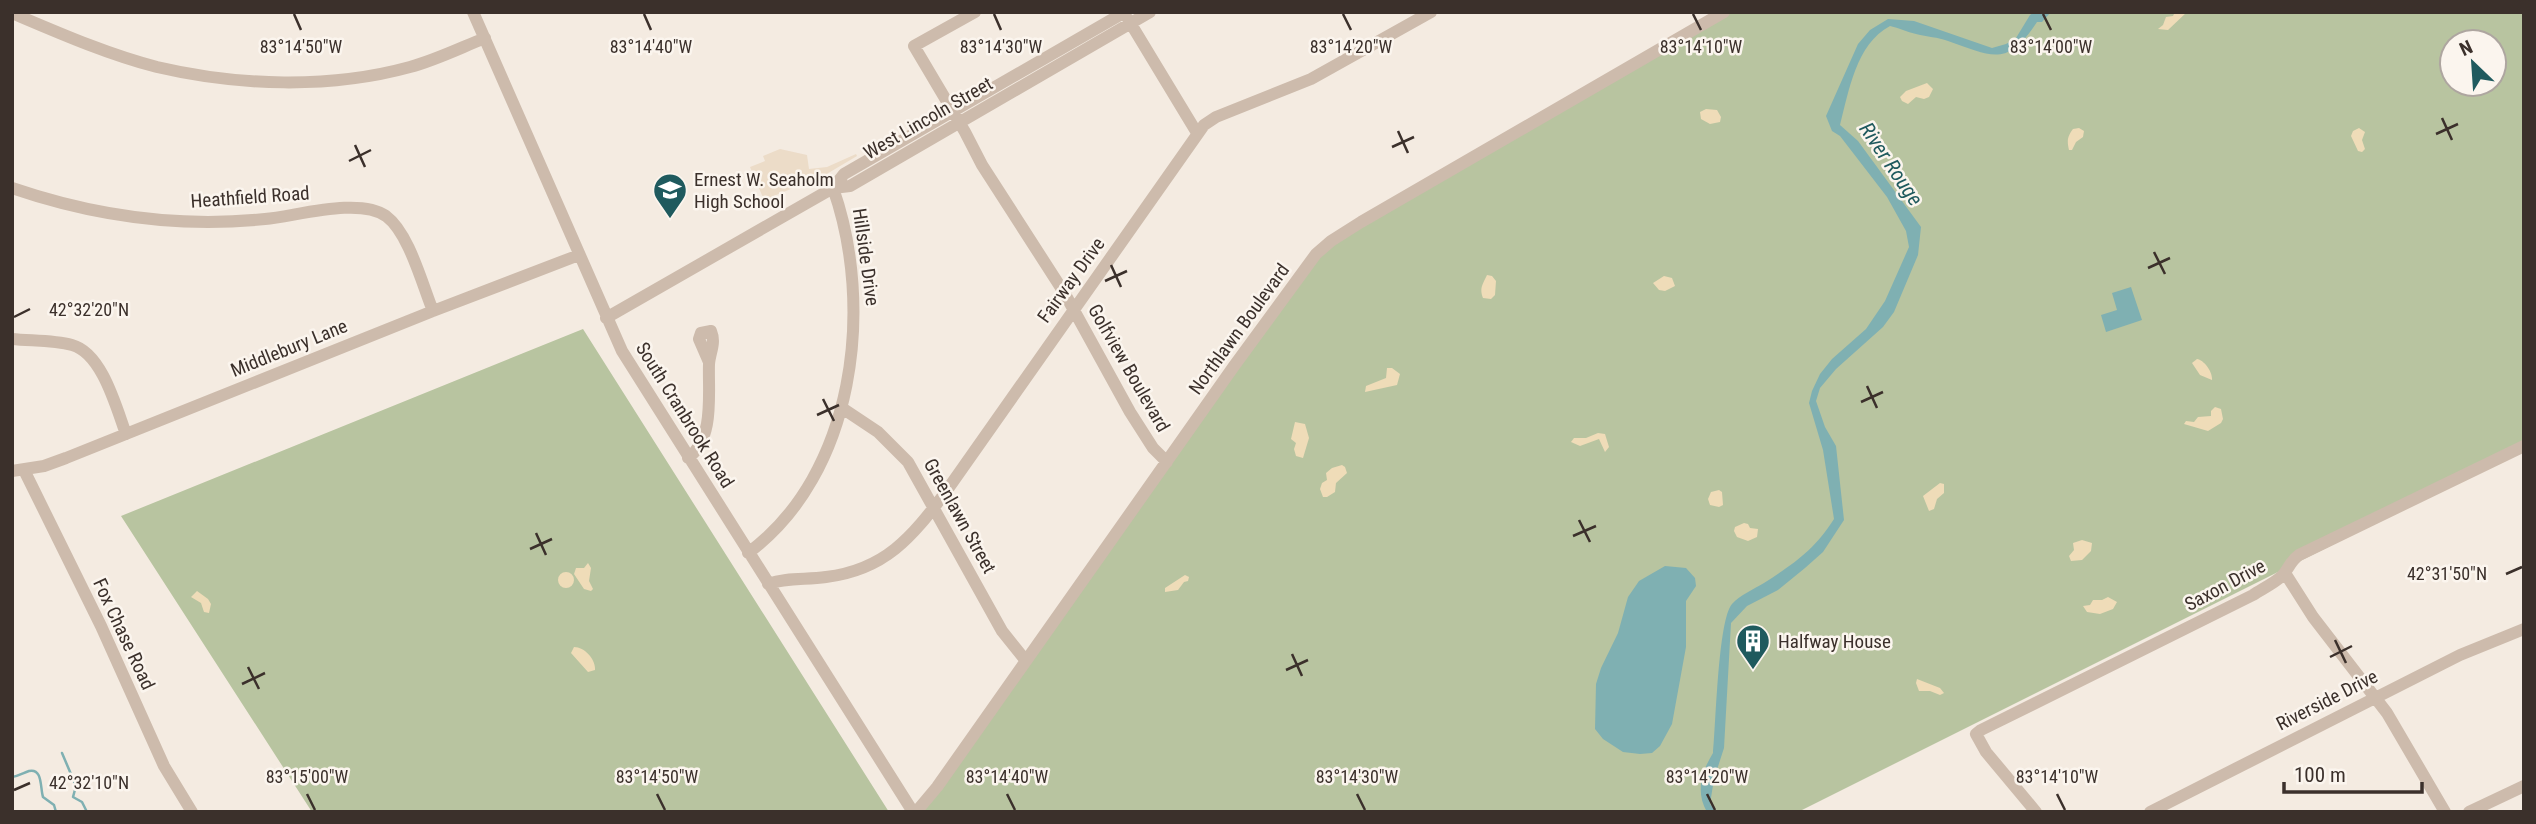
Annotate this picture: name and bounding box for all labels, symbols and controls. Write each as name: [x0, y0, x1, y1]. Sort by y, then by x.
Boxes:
north arrow: [2438, 28, 2508, 98]
text: N: [2456, 35, 2476, 61]
text: 83°14'50"W: [260, 36, 343, 57]
text: 83°14'40"W: [610, 36, 693, 57]
text: 83°14'30"W: [960, 36, 1043, 57]
text: 83°14'20"W: [1310, 36, 1393, 57]
text: 83°14'10"W: [1660, 36, 1743, 57]
text: 83°14'00"W: [2010, 36, 2093, 57]
street label: West Lincoln Street: [859, 72, 997, 164]
water label: River Rouge: [1854, 118, 1928, 210]
place label: Ernest W. Seaholm High School: [694, 168, 834, 213]
school or university icon: Ernest W. Seaholm High School: [651, 171, 689, 220]
street label: Heathfield Road: [190, 181, 310, 213]
street label: Hillside Drive: [848, 207, 884, 307]
street label: Fairway Drive: [1032, 233, 1110, 327]
street label: Northlawn Boulevard: [1184, 259, 1294, 399]
text: 42°32'20"N: [49, 299, 129, 320]
street label: Golfview Boulevard: [1083, 300, 1175, 436]
street label: Middlebury Lane: [227, 314, 351, 382]
street label: South Cranbrook Road: [631, 338, 739, 492]
street label: Greenlawn Street: [919, 455, 1001, 577]
street label: Saxon Drive: [2181, 554, 2269, 616]
text: 42°31'50"N: [2407, 563, 2487, 584]
street label: Fox Chase Road: [88, 575, 160, 693]
building icon: Halfway House: [1734, 622, 1772, 671]
place label: Halfway House: [1778, 630, 1891, 653]
street label: Riverside Drive: [2272, 665, 2382, 735]
scale bar: [2284, 750, 2422, 794]
text: 100 m: [2294, 763, 2346, 787]
text: 83°15'00"W: [266, 766, 349, 787]
text: 83°14'50"W: [616, 766, 699, 787]
text: 83°14'40"W: [966, 766, 1049, 787]
text: 83°14'30"W: [1316, 766, 1399, 787]
text: 83°14'20"W: [1666, 766, 1749, 787]
text: 83°14'10"W: [2016, 766, 2099, 787]
text: 42°32'10"N: [49, 772, 129, 793]

